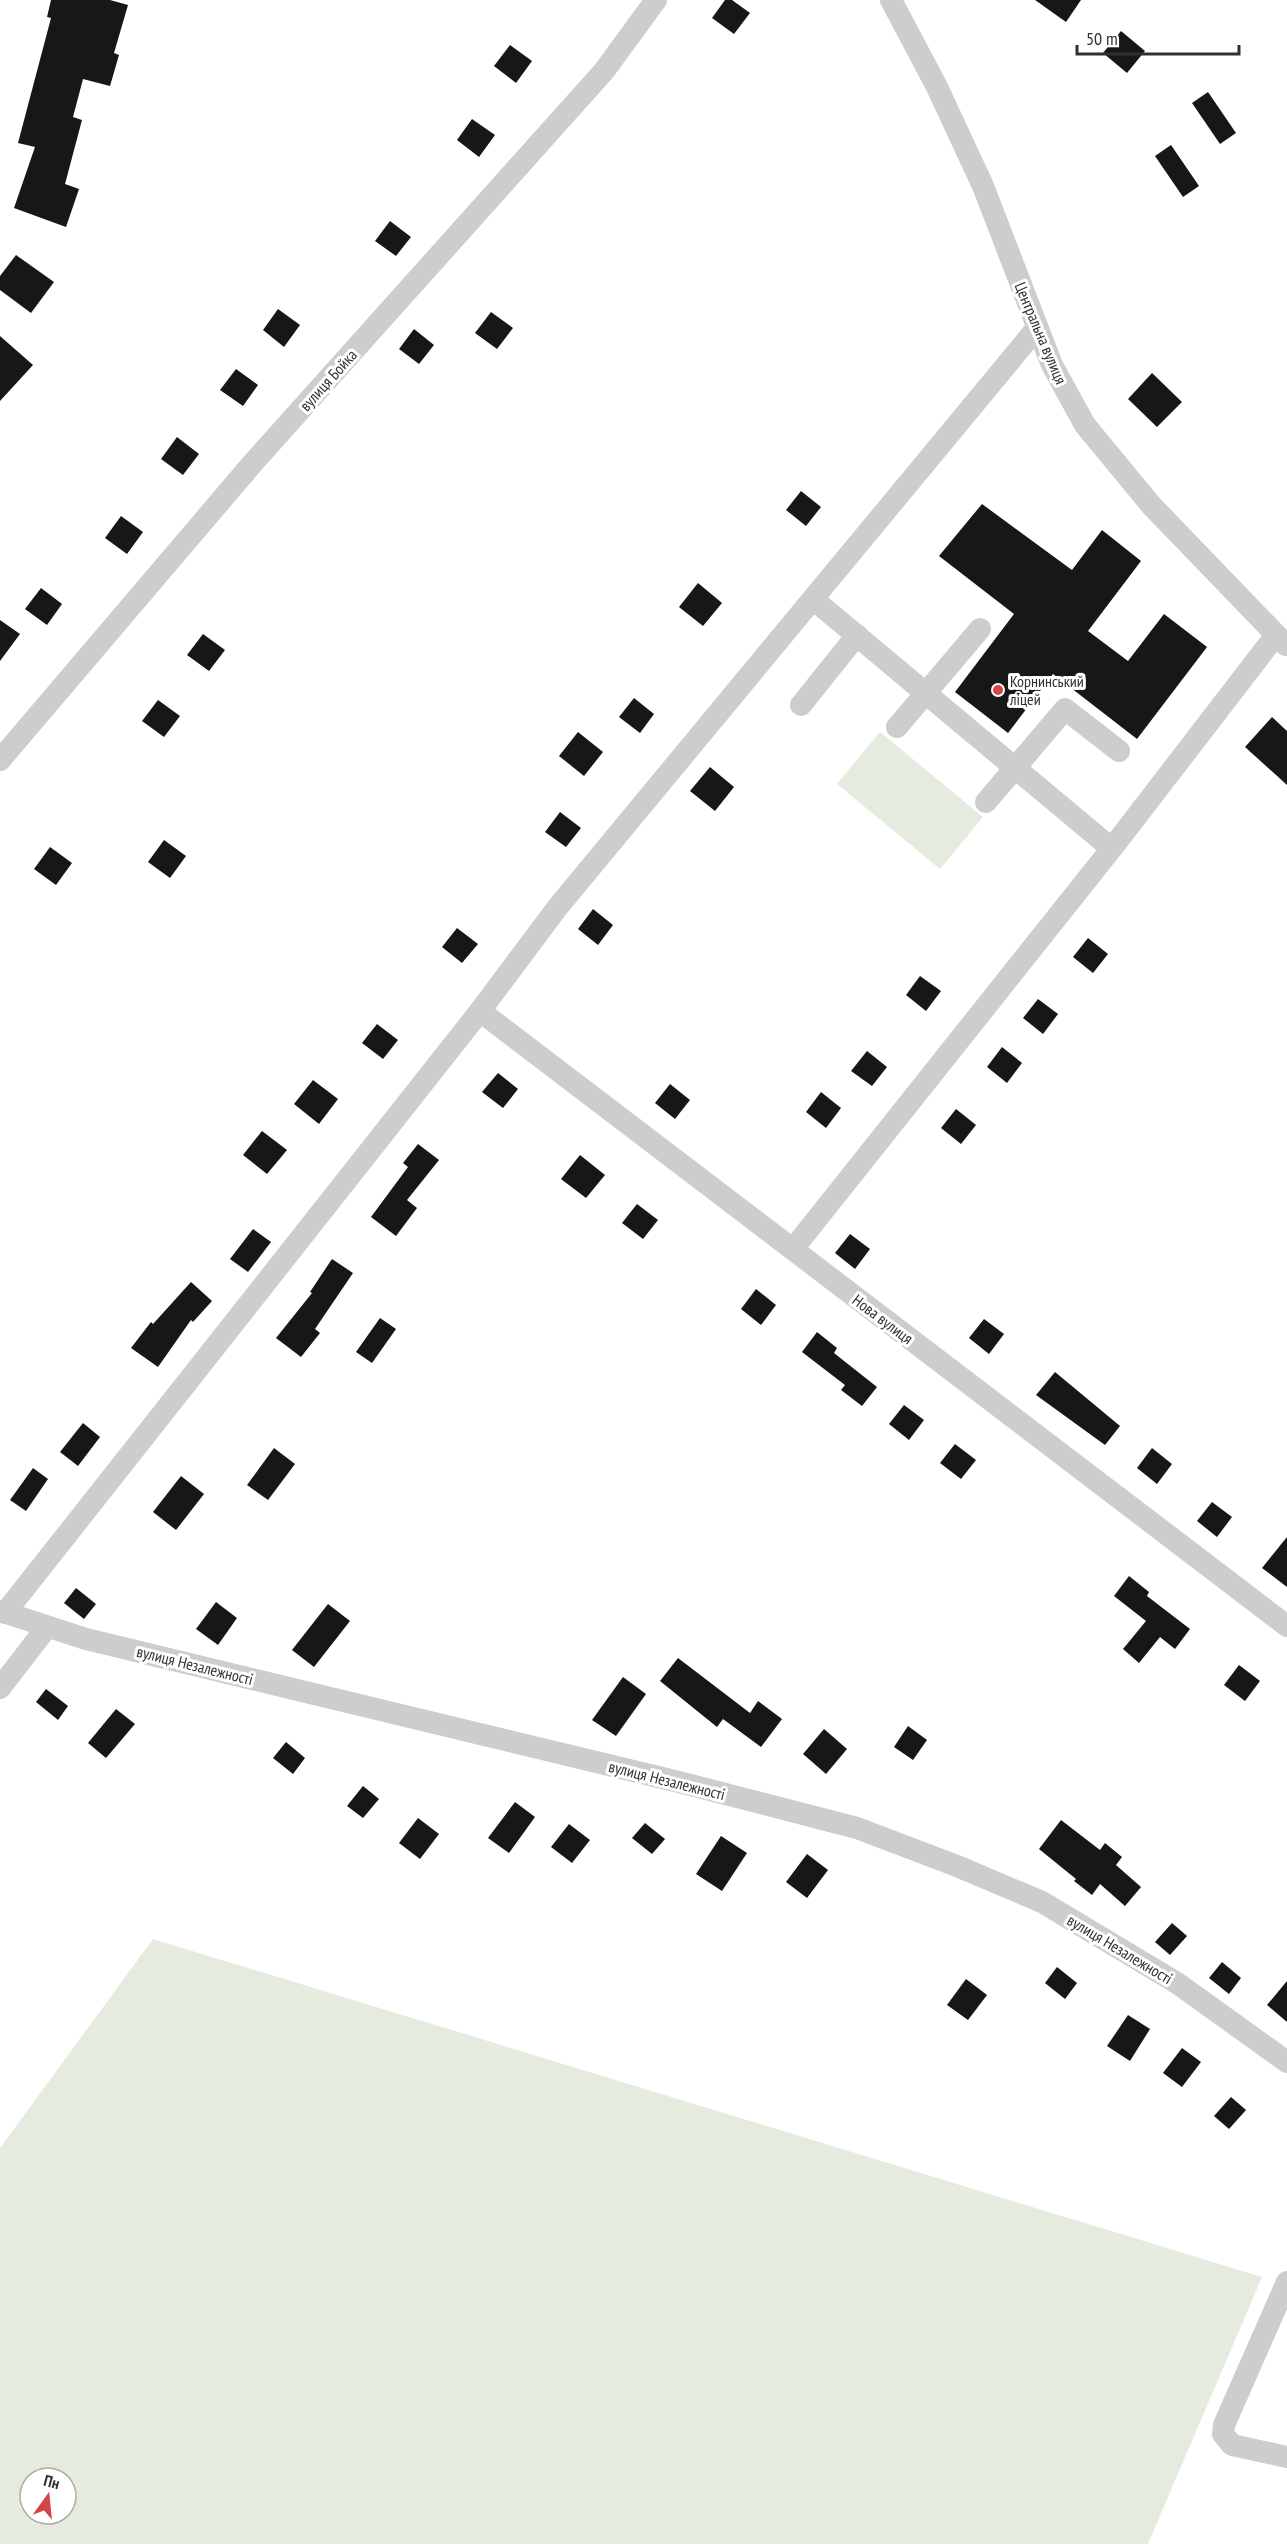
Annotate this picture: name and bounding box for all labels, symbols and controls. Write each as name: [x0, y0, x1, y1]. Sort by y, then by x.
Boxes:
scale bar: [1077, 18, 1239, 56]
text: 50 m: [1086, 27, 1118, 50]
street label: Центральна вулиця: [1011, 279, 1071, 387]
street label: вулиця Бойка: [295, 345, 361, 415]
place label: Корнинський ліцей: [1009, 671, 1084, 709]
marker: Корнинський ліцей: [991, 683, 1005, 697]
street label: Нова вулиця: [849, 1290, 917, 1348]
street label: вулиця Незалежності: [135, 1641, 255, 1689]
street label: вулиця Незалежності: [607, 1756, 727, 1804]
street label: вулиця Незалежності: [1064, 1910, 1176, 1988]
north arrow: [18, 2466, 78, 2526]
text: Пн: [42, 2470, 62, 2493]

